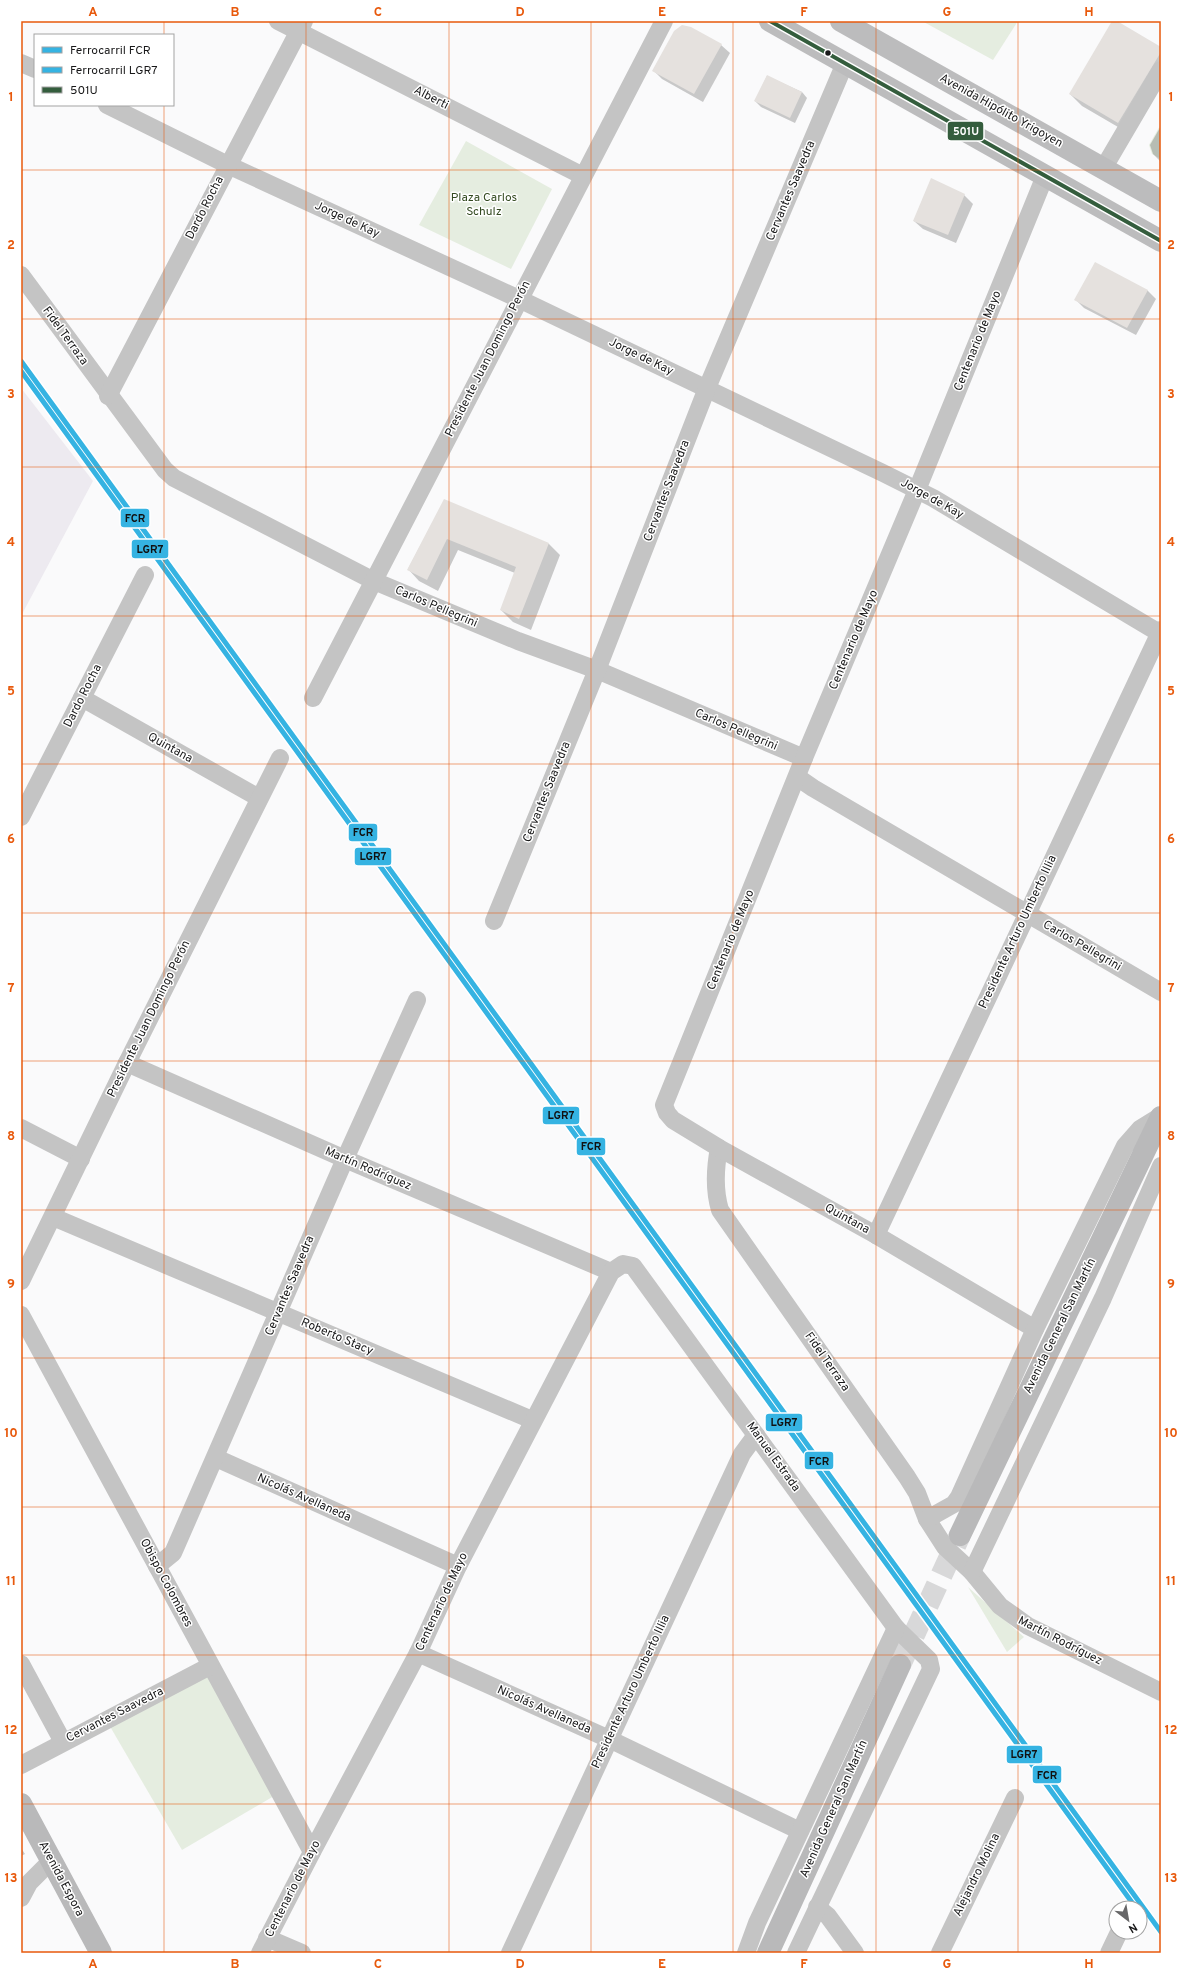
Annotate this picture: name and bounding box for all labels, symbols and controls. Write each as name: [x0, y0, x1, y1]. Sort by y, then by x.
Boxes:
text: A: [88, 5, 98, 21]
text: B: [231, 5, 240, 21]
text: C: [374, 5, 382, 21]
text: D: [515, 5, 525, 21]
text: E: [658, 5, 666, 21]
text: F: [800, 5, 808, 21]
text: G: [943, 5, 952, 21]
text: H: [1084, 5, 1094, 21]
legend: [34, 34, 174, 106]
text: Ferrocarril FCR: [70, 43, 151, 59]
unlabelled marker: [823, 48, 833, 58]
text: Ferrocarril LGR7: [70, 63, 158, 79]
street label: Avenida Hipólito Yrigoyen: [937, 70, 1065, 152]
street label: Alberti: [411, 82, 451, 114]
text: 501U: [70, 83, 98, 99]
text: 1: [8, 90, 14, 106]
text: 1: [1168, 90, 1174, 106]
line badge: 501U: [947, 121, 984, 141]
text: 501U: [953, 125, 979, 139]
street label: Cervantes Saavedra: [763, 138, 819, 244]
street label: Dardo Rocha: [182, 174, 228, 242]
park label: Plaza Carlos Schulz: [451, 190, 517, 220]
street label: Jorge de Kay: [312, 198, 382, 242]
text: 2: [7, 238, 15, 254]
text: 2: [1167, 238, 1175, 254]
street label: Presidente Juan Domingo Perón: [442, 278, 534, 440]
street label: Centenario de Mayo: [951, 288, 1006, 394]
street label: Fidel Terraza: [38, 304, 92, 368]
street label: Jorge de Kay: [606, 334, 676, 380]
text: 3: [7, 387, 15, 403]
text: 3: [1167, 387, 1175, 403]
street label: Cervantes Saavedra: [640, 438, 694, 544]
street label: Jorge de Kay: [898, 475, 966, 523]
line badge: FCR: [120, 508, 150, 528]
text: FCR: [125, 512, 145, 526]
text: 4: [7, 535, 15, 551]
text: 4: [1167, 535, 1175, 551]
line badge: LGR7: [131, 539, 169, 559]
text: LGR7: [137, 543, 164, 557]
street label: Carlos Pellegrini: [392, 582, 480, 632]
street label: Centenario de Mayo: [826, 587, 882, 692]
street label: Dardo Rocha: [60, 662, 106, 730]
text: 5: [7, 684, 15, 700]
text: 5: [1167, 684, 1175, 700]
street label: Carlos Pellegrini: [692, 705, 780, 755]
street label: Quintana: [145, 729, 195, 767]
street label: Cervantes Saavedra: [519, 739, 575, 845]
line badge: FCR: [348, 823, 378, 842]
text: FCR: [353, 826, 373, 840]
text: 6: [7, 832, 15, 848]
text: 6: [1167, 832, 1175, 848]
line badge: LGR7: [354, 847, 392, 866]
text: LGR7: [360, 850, 387, 864]
street label: Presidente Arturo Umberto Illia: [975, 853, 1061, 1011]
street label: Centenario de Mayo: [704, 887, 759, 993]
street label: Carlos Pellegrini: [1040, 917, 1124, 975]
street label: Presidente Juan Domingo Perón: [104, 938, 194, 1100]
text: 7: [8, 981, 15, 997]
text: 7: [1168, 981, 1175, 997]
line badge: LGR7: [542, 1106, 580, 1125]
text: LGR7: [548, 1109, 575, 1123]
text: 8: [7, 1129, 15, 1145]
text: 8: [1167, 1129, 1175, 1145]
line badge: FCR: [576, 1137, 606, 1156]
text: FCR: [581, 1140, 601, 1154]
street label: Martín Rodríguez: [322, 1144, 414, 1194]
street label: Quintana: [822, 1200, 872, 1238]
street label: Cervantes Saavedra: [262, 1233, 318, 1339]
street label: Avenida General San Martín: [1020, 1255, 1100, 1397]
text: 9: [7, 1277, 15, 1293]
text: 9: [1167, 1277, 1175, 1293]
street label: Roberto Stacy: [298, 1315, 376, 1359]
street label: Fidel Terraza: [801, 1329, 853, 1395]
line badge: LGR7: [765, 1413, 803, 1432]
text: LGR7: [771, 1416, 798, 1430]
street label: Manuel Estrada: [742, 1419, 804, 1495]
text: 10: [4, 1426, 18, 1442]
text: 10: [1164, 1426, 1178, 1442]
line badge: FCR: [804, 1451, 834, 1470]
text: FCR: [809, 1455, 829, 1469]
street label: Nicolás Avellaneda: [254, 1470, 354, 1526]
street label: Obispo Colombres: [136, 1536, 196, 1630]
street label: Centenario de Mayo: [412, 1550, 472, 1654]
text: 11: [6, 1574, 16, 1590]
text: 11: [1166, 1574, 1176, 1590]
street label: Presidente Arturo Umberto Illia: [588, 1613, 674, 1771]
street label: Martín Rodríguez: [1015, 1613, 1105, 1669]
street label: Nicolás Avellaneda: [494, 1682, 594, 1738]
street label: Cervantes Saavedra: [64, 1683, 166, 1747]
text: 12: [4, 1723, 18, 1739]
text: 12: [1164, 1723, 1178, 1739]
street label: Avenida General San Martín: [796, 1738, 872, 1880]
line badge: LGR7: [1006, 1745, 1043, 1764]
text: LGR7: [1011, 1748, 1038, 1762]
line badge: FCR: [1032, 1765, 1062, 1784]
text: FCR: [1037, 1769, 1057, 1783]
street label: Alejandro Molina: [950, 1831, 1004, 1919]
street label: Centenario de Mayo: [262, 1837, 325, 1940]
street label: Avenida Espora: [34, 1839, 88, 1919]
text: 13: [5, 1871, 18, 1887]
text: 13: [1165, 1871, 1178, 1887]
north arrow: [1108, 1900, 1148, 1940]
text: N: [1126, 1920, 1140, 1936]
text: A: [88, 1957, 98, 1973]
text: B: [231, 1957, 240, 1973]
text: C: [374, 1957, 382, 1973]
text: D: [515, 1957, 525, 1973]
text: E: [658, 1957, 666, 1973]
text: F: [800, 1957, 808, 1973]
text: G: [943, 1957, 952, 1973]
text: H: [1084, 1957, 1094, 1973]

